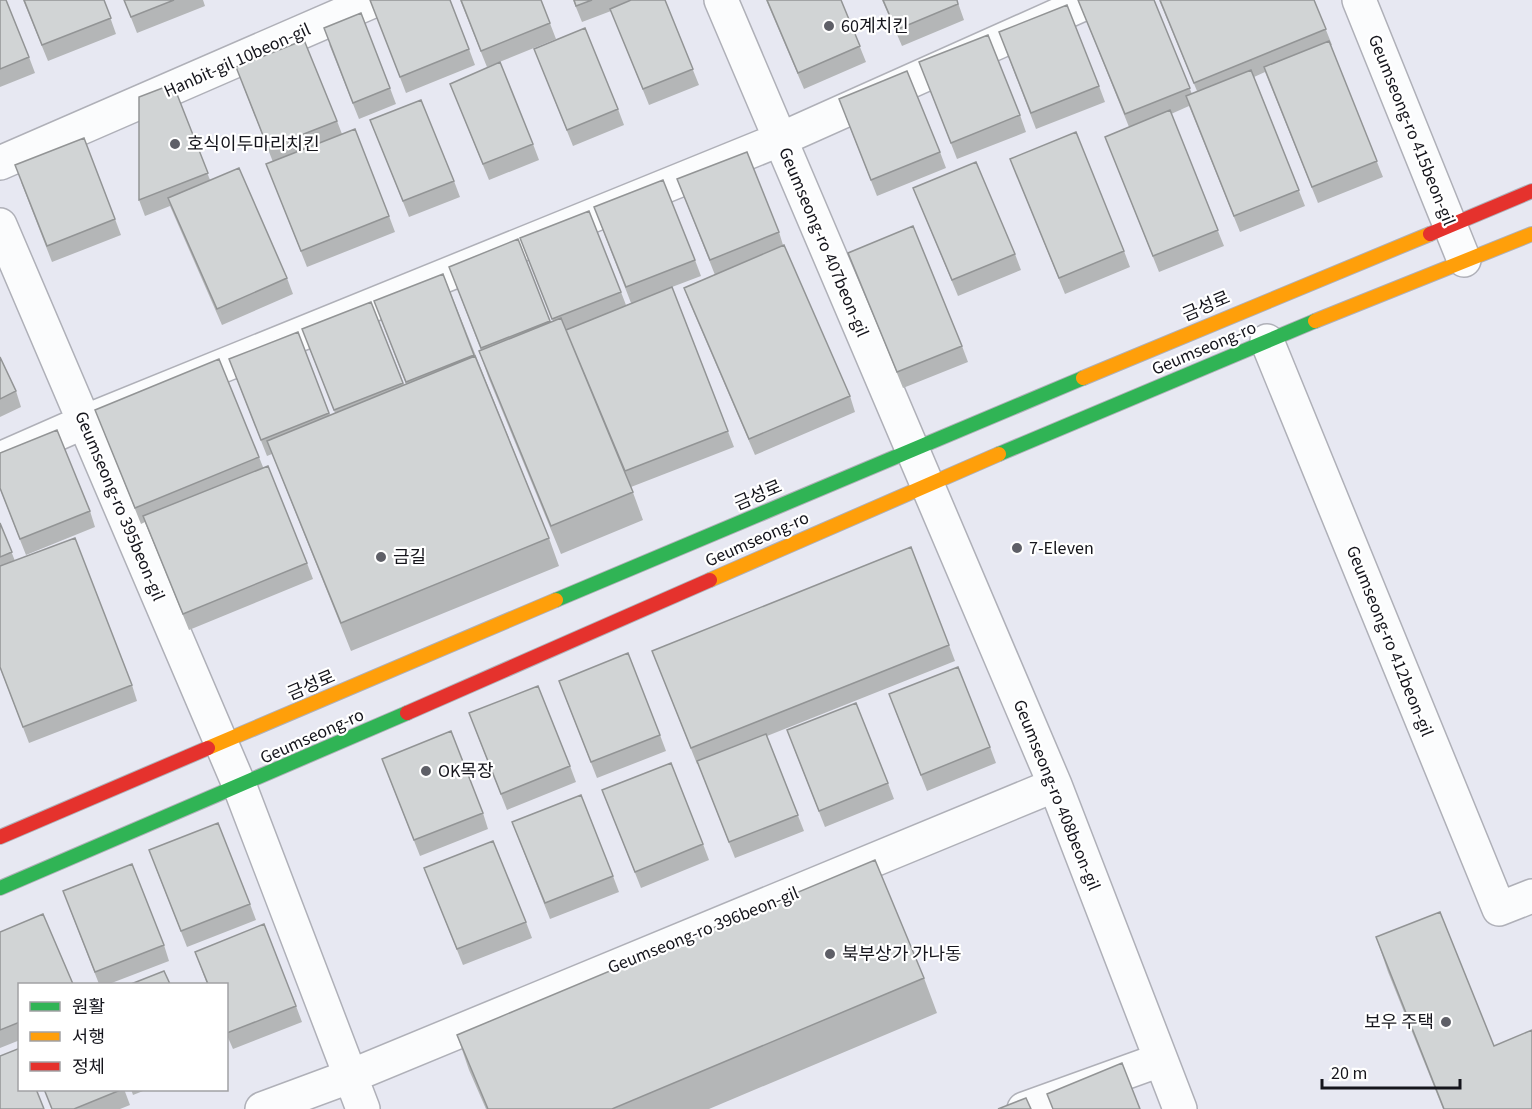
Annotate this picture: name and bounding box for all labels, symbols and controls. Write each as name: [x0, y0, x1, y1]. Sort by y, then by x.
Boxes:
place label: 60계치킨: [841, 14, 909, 39]
street label: Hanbit-gil 10beon-gil: [160, 17, 314, 104]
marker: 60계치킨: [822, 19, 836, 33]
street label: Geumseong-ro 415beon-gil: [1362, 31, 1461, 229]
place label: 호식이두마리치킨: [187, 132, 319, 157]
marker: 호식이두마리치킨: [168, 137, 182, 151]
street label: Geumseong-ro 407beon-gil: [772, 143, 875, 341]
street label: 금성로: [1178, 285, 1234, 328]
street label: Geumseong-ro: [1148, 315, 1260, 382]
street label: Geumseong-ro 395beon-gil: [68, 407, 171, 605]
street label: 금성로: [730, 474, 786, 517]
street label: Geumseong-ro: [701, 505, 813, 574]
place label: 7-Eleven: [1029, 536, 1094, 561]
marker: 7-Eleven: [1010, 541, 1024, 555]
street label: Geumseong-ro 412beon-gil: [1340, 542, 1439, 740]
place label: 금길: [393, 545, 426, 570]
marker: 금길: [374, 550, 388, 564]
street label: 금성로: [283, 664, 339, 707]
street label: Geumseong-ro 408beon-gil: [1007, 696, 1106, 894]
street label: Geumseong-ro: [256, 702, 368, 771]
place label: OK목장: [438, 759, 494, 784]
marker: OK목장: [419, 764, 433, 778]
street label: Geumseong-ro 396beon-gil: [604, 881, 802, 980]
place label: 북부상가 가나동: [842, 942, 962, 967]
marker: 북부상가 가나동: [823, 947, 837, 961]
legend: [18, 983, 228, 1091]
text: 원활: [72, 995, 105, 1020]
place label: 보우 주택: [1364, 1010, 1434, 1035]
marker: 보우 주택: [1439, 1015, 1453, 1029]
text: 서행: [72, 1025, 105, 1050]
scale bar: [1322, 1052, 1460, 1090]
text: 정체: [72, 1055, 105, 1080]
text: 20 m: [1331, 1061, 1367, 1086]

